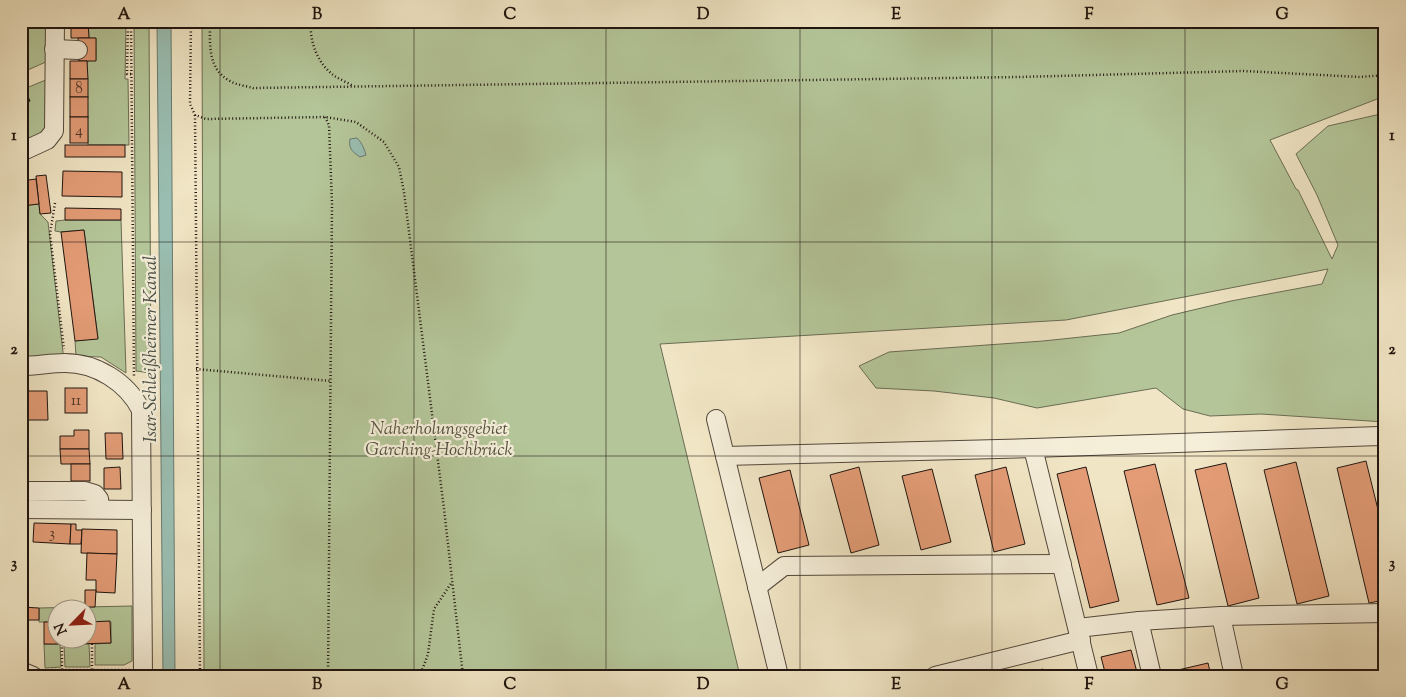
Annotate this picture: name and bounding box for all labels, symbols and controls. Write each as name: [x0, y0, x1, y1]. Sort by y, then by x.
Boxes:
text: A: [118, 4, 131, 27]
text: B: [312, 4, 322, 27]
text: C: [504, 4, 517, 27]
text: D: [697, 4, 710, 27]
text: E: [891, 4, 901, 27]
text: F: [1085, 4, 1094, 27]
text: G: [1275, 4, 1289, 27]
house number: 8: [75, 79, 83, 100]
house number: 4: [75, 121, 83, 142]
text: 1: [11, 125, 17, 148]
text: 1: [1389, 125, 1395, 148]
water label: Isar-Schleißheimer Kanal: [138, 255, 165, 443]
text: 2: [10, 339, 18, 362]
text: 2: [1388, 339, 1396, 362]
house number: 11: [71, 391, 81, 412]
park label: Naherholungsgebiet Garching-Hochbrück: [365, 417, 513, 464]
house number: 3: [49, 524, 55, 545]
text: 3: [11, 553, 18, 576]
text: 3: [1389, 553, 1396, 576]
north arrow: [48, 600, 98, 650]
text: N: [51, 619, 73, 638]
text: A: [118, 674, 131, 697]
text: B: [312, 674, 322, 697]
text: C: [504, 674, 517, 697]
text: D: [697, 674, 710, 697]
text: E: [891, 674, 901, 697]
text: F: [1085, 674, 1094, 697]
text: G: [1275, 674, 1289, 697]

